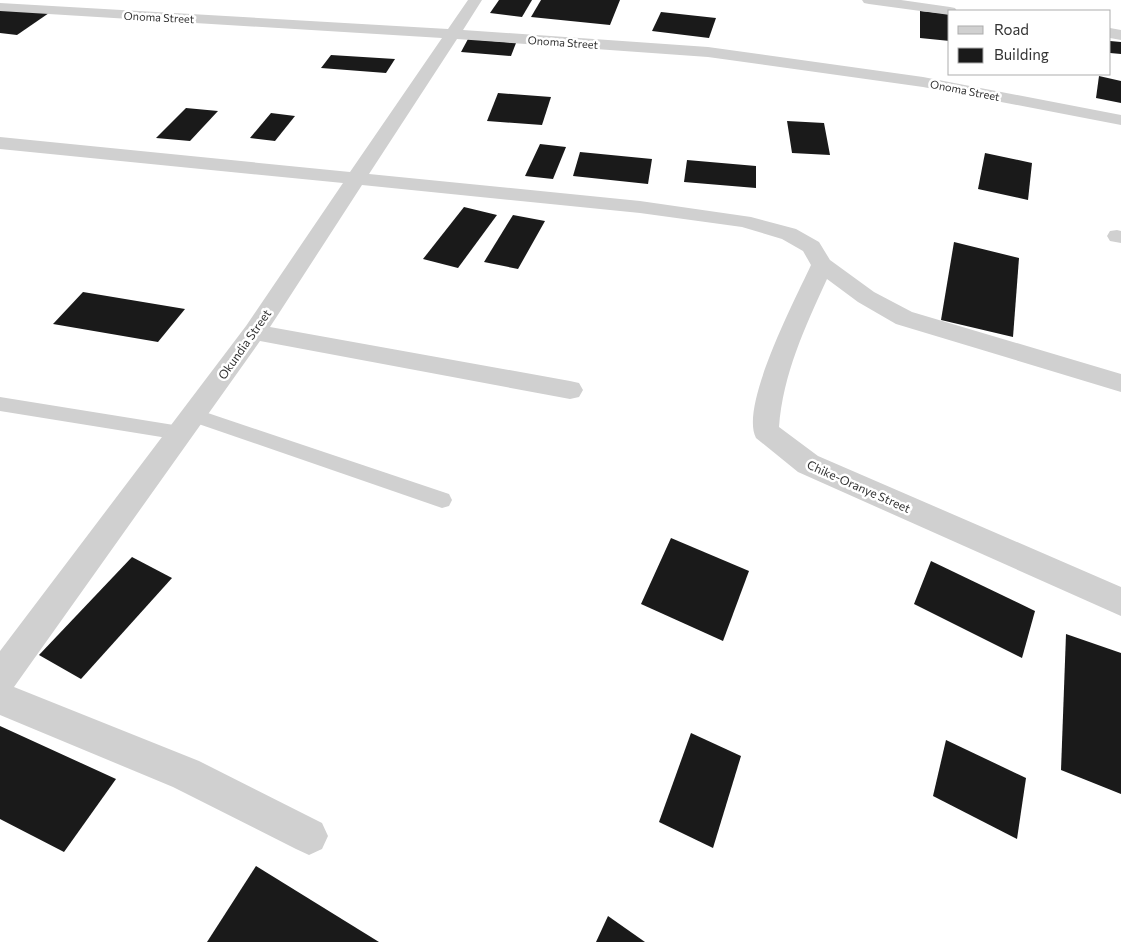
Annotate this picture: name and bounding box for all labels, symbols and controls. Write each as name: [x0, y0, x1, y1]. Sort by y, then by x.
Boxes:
street label: Onoma Street: [123, 9, 195, 25]
legend: [948, 10, 1111, 75]
text: Road: [994, 20, 1029, 38]
street label: Onoma Street: [527, 33, 599, 51]
text: Building: [994, 45, 1049, 63]
street label: Onoma Street: [929, 77, 1001, 103]
street label: Okundia Street: [215, 306, 273, 382]
street label: Chike-Oranye Street: [805, 457, 913, 515]

